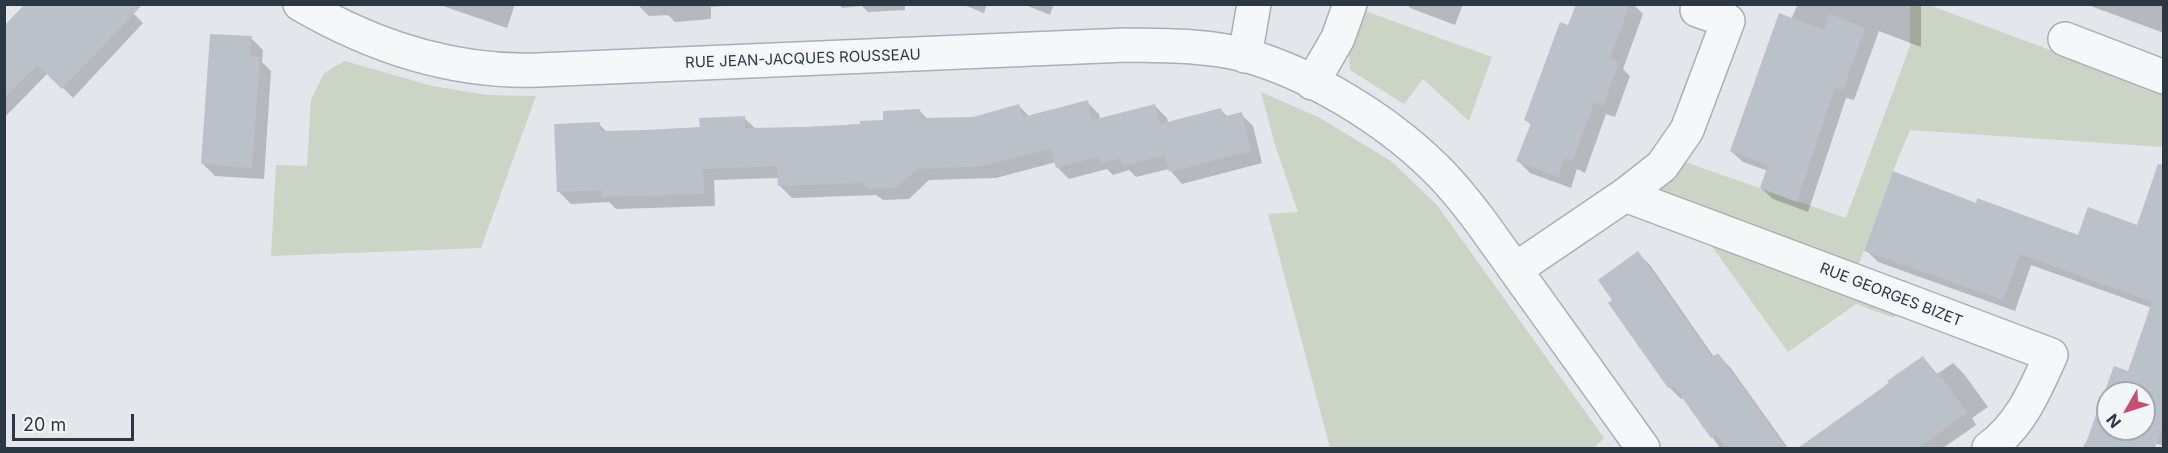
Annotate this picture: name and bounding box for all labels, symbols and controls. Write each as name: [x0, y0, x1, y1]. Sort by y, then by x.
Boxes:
street label: RUE JEAN-JACQUES ROUSSEAU: [685, 46, 921, 72]
street label: RUE GEORGES BIZET: [1817, 259, 1965, 331]
north arrow: [2096, 381, 2156, 441]
scale bar: [15, 402, 136, 440]
text: N: [2102, 410, 2125, 432]
text: 20 m: [23, 414, 66, 435]

